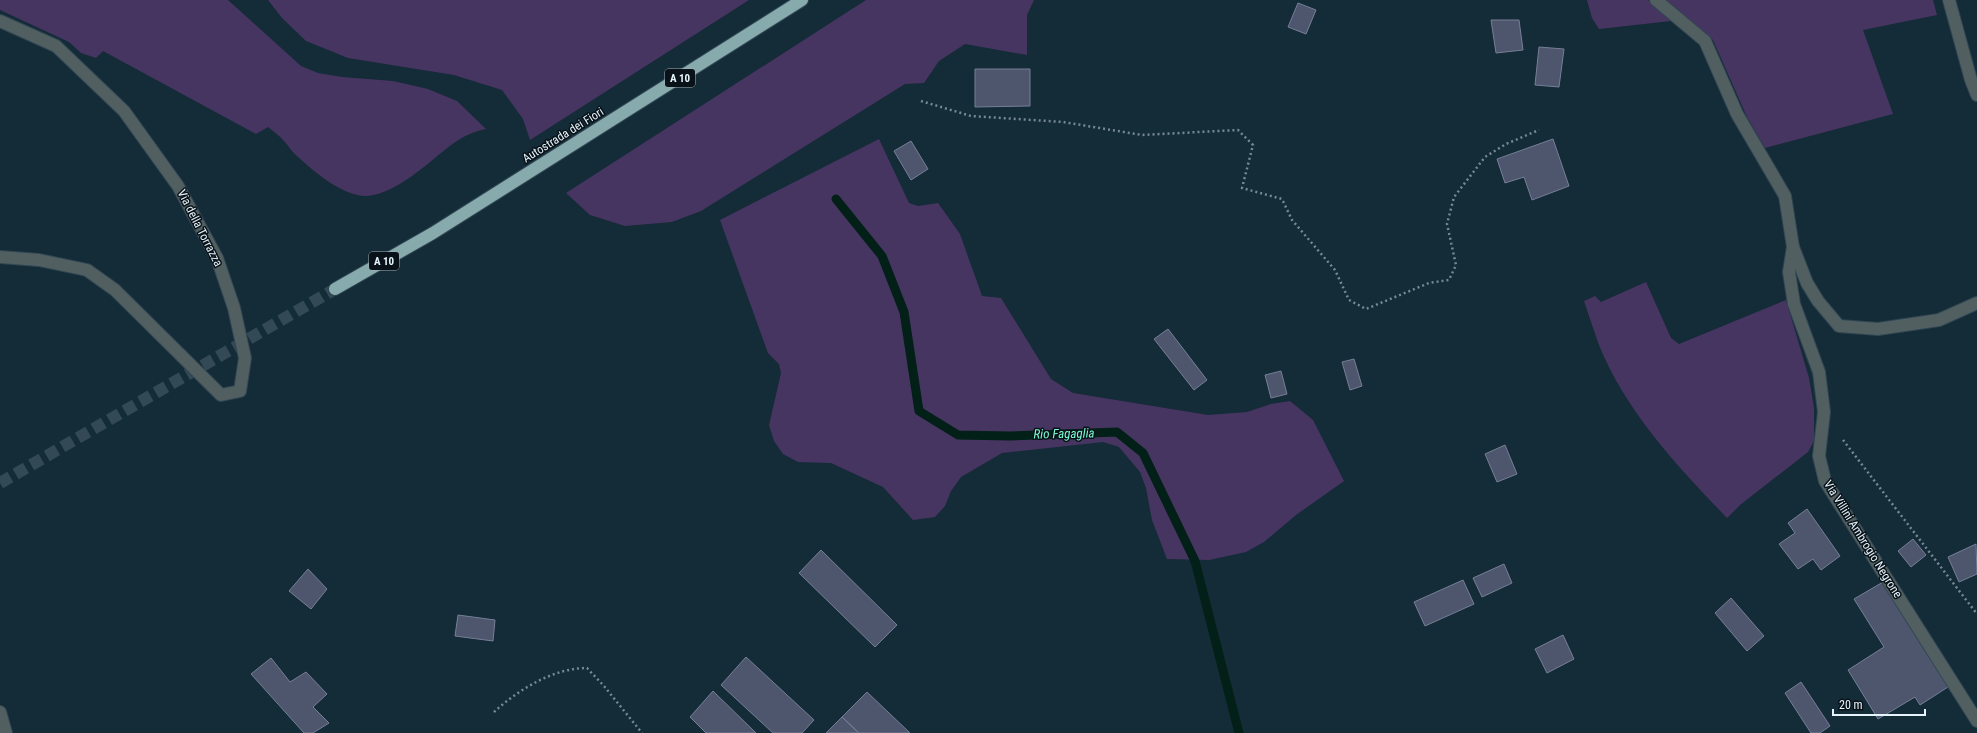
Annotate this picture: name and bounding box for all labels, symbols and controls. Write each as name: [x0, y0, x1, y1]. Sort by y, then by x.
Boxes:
road number: A 10: [665, 69, 695, 87]
street label: Autostrada dei Fiori: [520, 104, 606, 166]
street label: Via della Torrazza: [175, 187, 225, 269]
road number: A 10: [369, 252, 399, 270]
water label: Rio Fagaglia: [1033, 425, 1095, 442]
street label: Via Villini Ambrogio Negrone: [1821, 478, 1905, 601]
scale bar: [1833, 691, 1925, 717]
text: 20 m: [1839, 698, 1863, 712]

